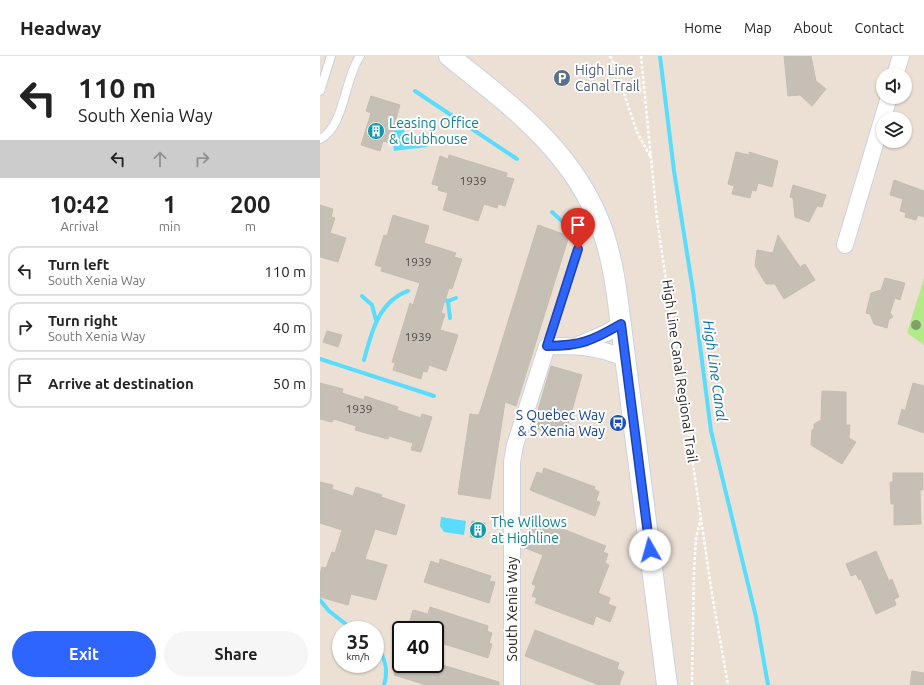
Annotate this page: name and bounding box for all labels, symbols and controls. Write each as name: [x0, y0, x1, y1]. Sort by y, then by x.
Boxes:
text: Headway: [20, 17, 101, 39]
text: Home: [684, 20, 722, 36]
text: Map: [744, 20, 772, 36]
text: About: [794, 20, 833, 36]
text: Contact: [855, 20, 904, 36]
place label: High Line Canal Trail: [575, 62, 640, 94]
parking icon: High Line Canal Trail: [552, 68, 572, 88]
map controls: [876, 68, 912, 148]
button: sound: [876, 68, 912, 104]
icon: left: [12, 72, 64, 124]
text: 110 m: [78, 72, 156, 103]
text: South Xenia Way: [78, 105, 213, 125]
button: layers: [876, 112, 912, 148]
place label: Leasing Office & Clubhouse: [389, 115, 479, 147]
building icon: Leasing Office & Clubhouse: [366, 121, 386, 141]
icon: left: [107, 148, 129, 170]
icon: ahead: [149, 148, 171, 170]
icon: right: [191, 148, 213, 170]
house number: 1939: [459, 174, 487, 187]
text: 10:42: [49, 191, 109, 218]
text: 1: [163, 191, 176, 218]
text: 200: [230, 191, 271, 218]
pin: [561, 208, 595, 249]
icon: arrive: [567, 214, 589, 236]
text: Arrival: [60, 219, 98, 233]
text: min: [159, 219, 181, 233]
text: m: [245, 219, 256, 233]
house number: 1939: [404, 255, 432, 268]
text: Turn left: [48, 256, 109, 273]
icon: left: [14, 260, 36, 282]
text: 110 m: [264, 263, 306, 280]
text: South Xenia Way: [48, 273, 145, 287]
street label: High Line Canal Regional Trail: [659, 278, 701, 464]
text: Turn right: [48, 312, 118, 329]
icon: right: [14, 316, 36, 338]
text: 40 m: [273, 319, 306, 336]
water label: High Line Canal: [700, 319, 731, 423]
text: South Xenia Way: [48, 329, 145, 343]
house number: 1939: [404, 330, 432, 343]
icon: arrive: [14, 372, 36, 394]
text: Arrive at destination: [48, 375, 194, 392]
text: 50 m: [273, 375, 306, 392]
house number: 1939: [345, 402, 373, 415]
place label: S Quebec Way & S Xenia Way: [516, 407, 605, 439]
bus stop icon: S Quebec Way & S Xenia Way: [608, 413, 628, 433]
place label: The Willows at Highline: [491, 514, 567, 546]
building icon: The Willows at Highline: [468, 520, 488, 540]
position arrow: [629, 529, 671, 571]
street label: South Xenia Way: [504, 556, 520, 661]
speed limit sign: 40: [392, 621, 444, 673]
text: 35: [347, 630, 369, 653]
button: Exit: [12, 631, 156, 677]
button: Share: [164, 631, 308, 677]
text: km/h: [346, 651, 370, 662]

